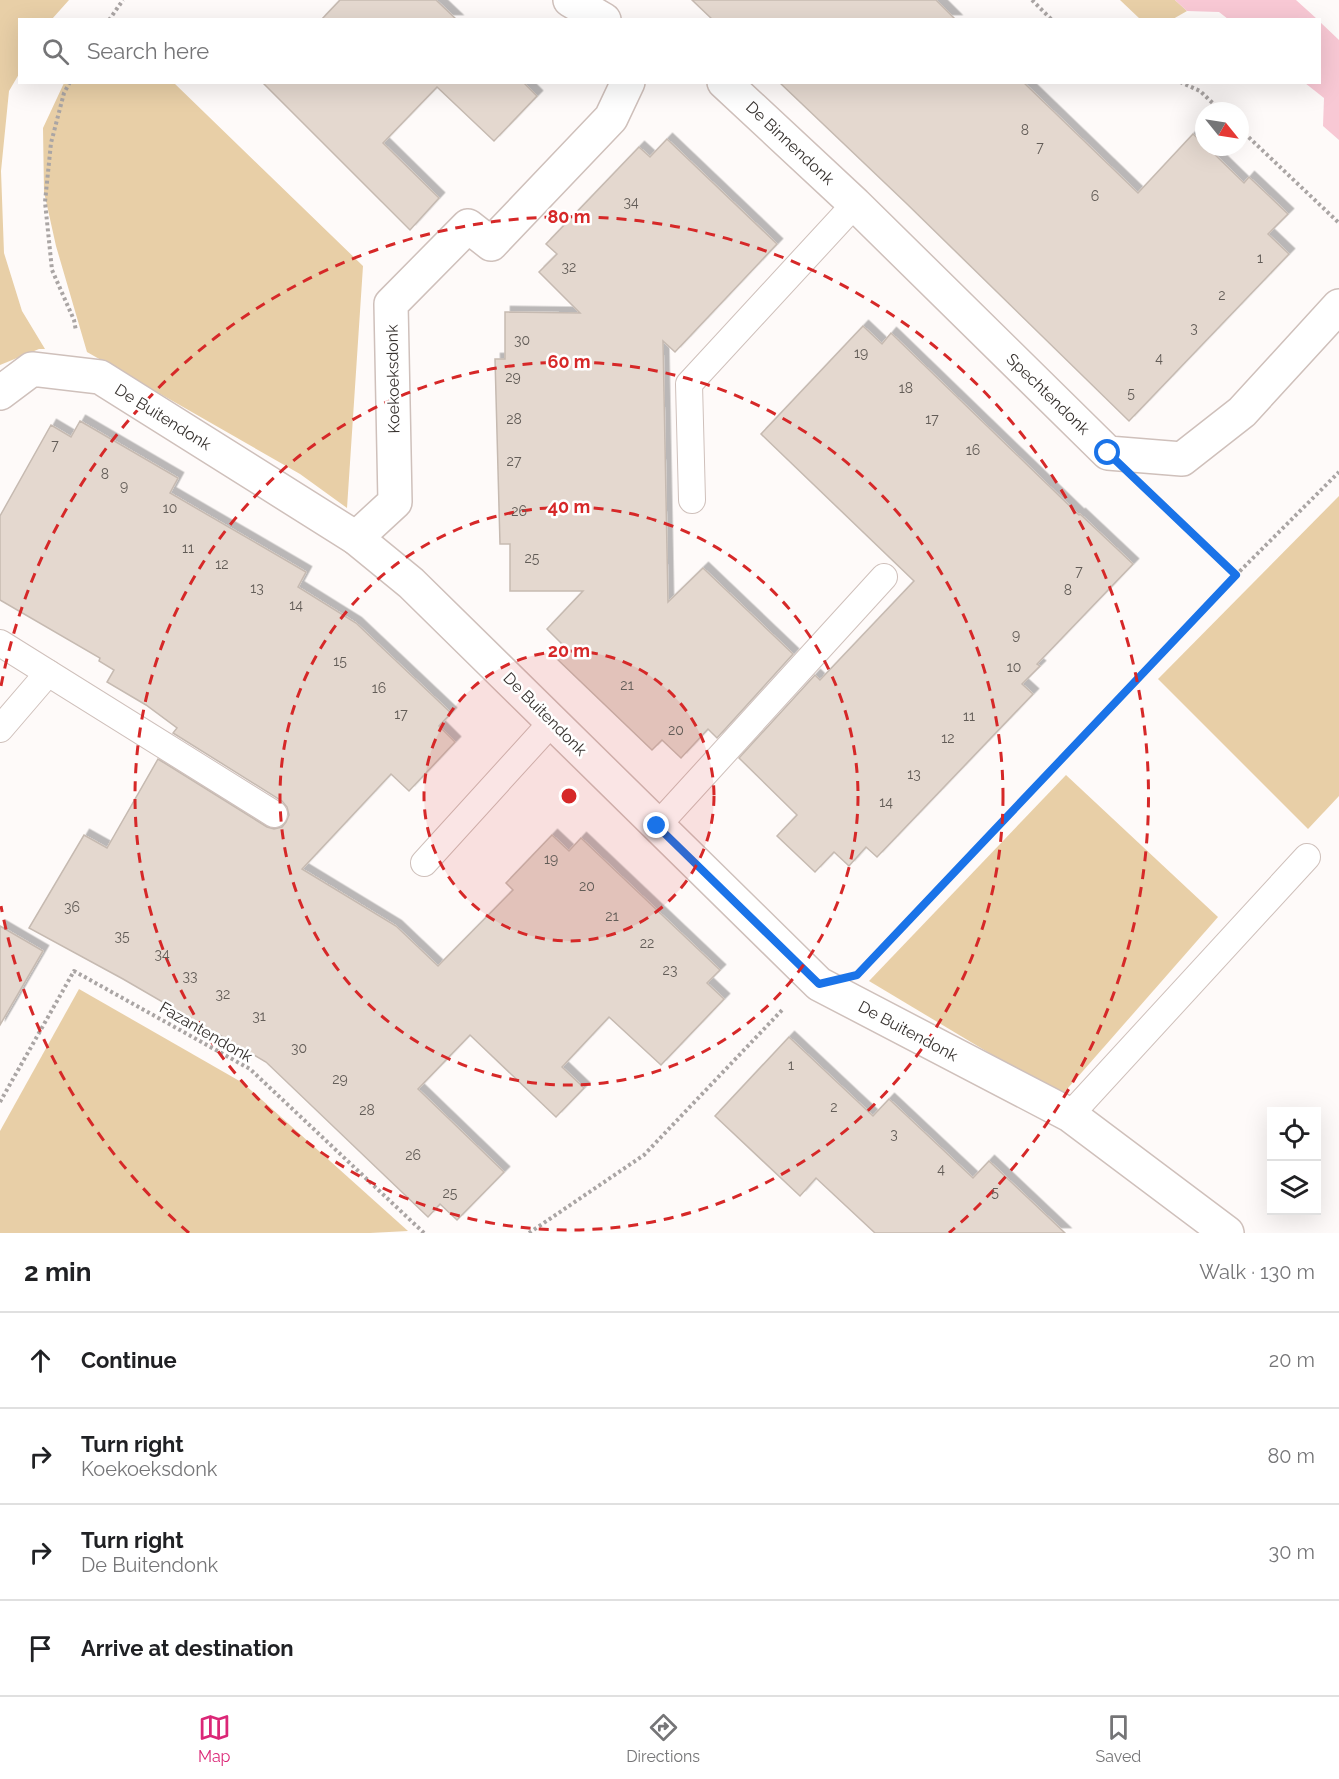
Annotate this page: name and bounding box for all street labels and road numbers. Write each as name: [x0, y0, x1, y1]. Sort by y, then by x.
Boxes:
street label: De Binnendonk: [742, 97, 838, 189]
street label: Koekoeksdonk: [383, 324, 403, 434]
street label: Spechtendonk: [1002, 350, 1094, 439]
street label: De Buitendonk: [111, 380, 215, 454]
street label: De Buitendonk: [499, 668, 591, 760]
street label: De Buitendonk: [855, 997, 961, 1065]
street label: Fazantendonk: [156, 998, 256, 1067]

